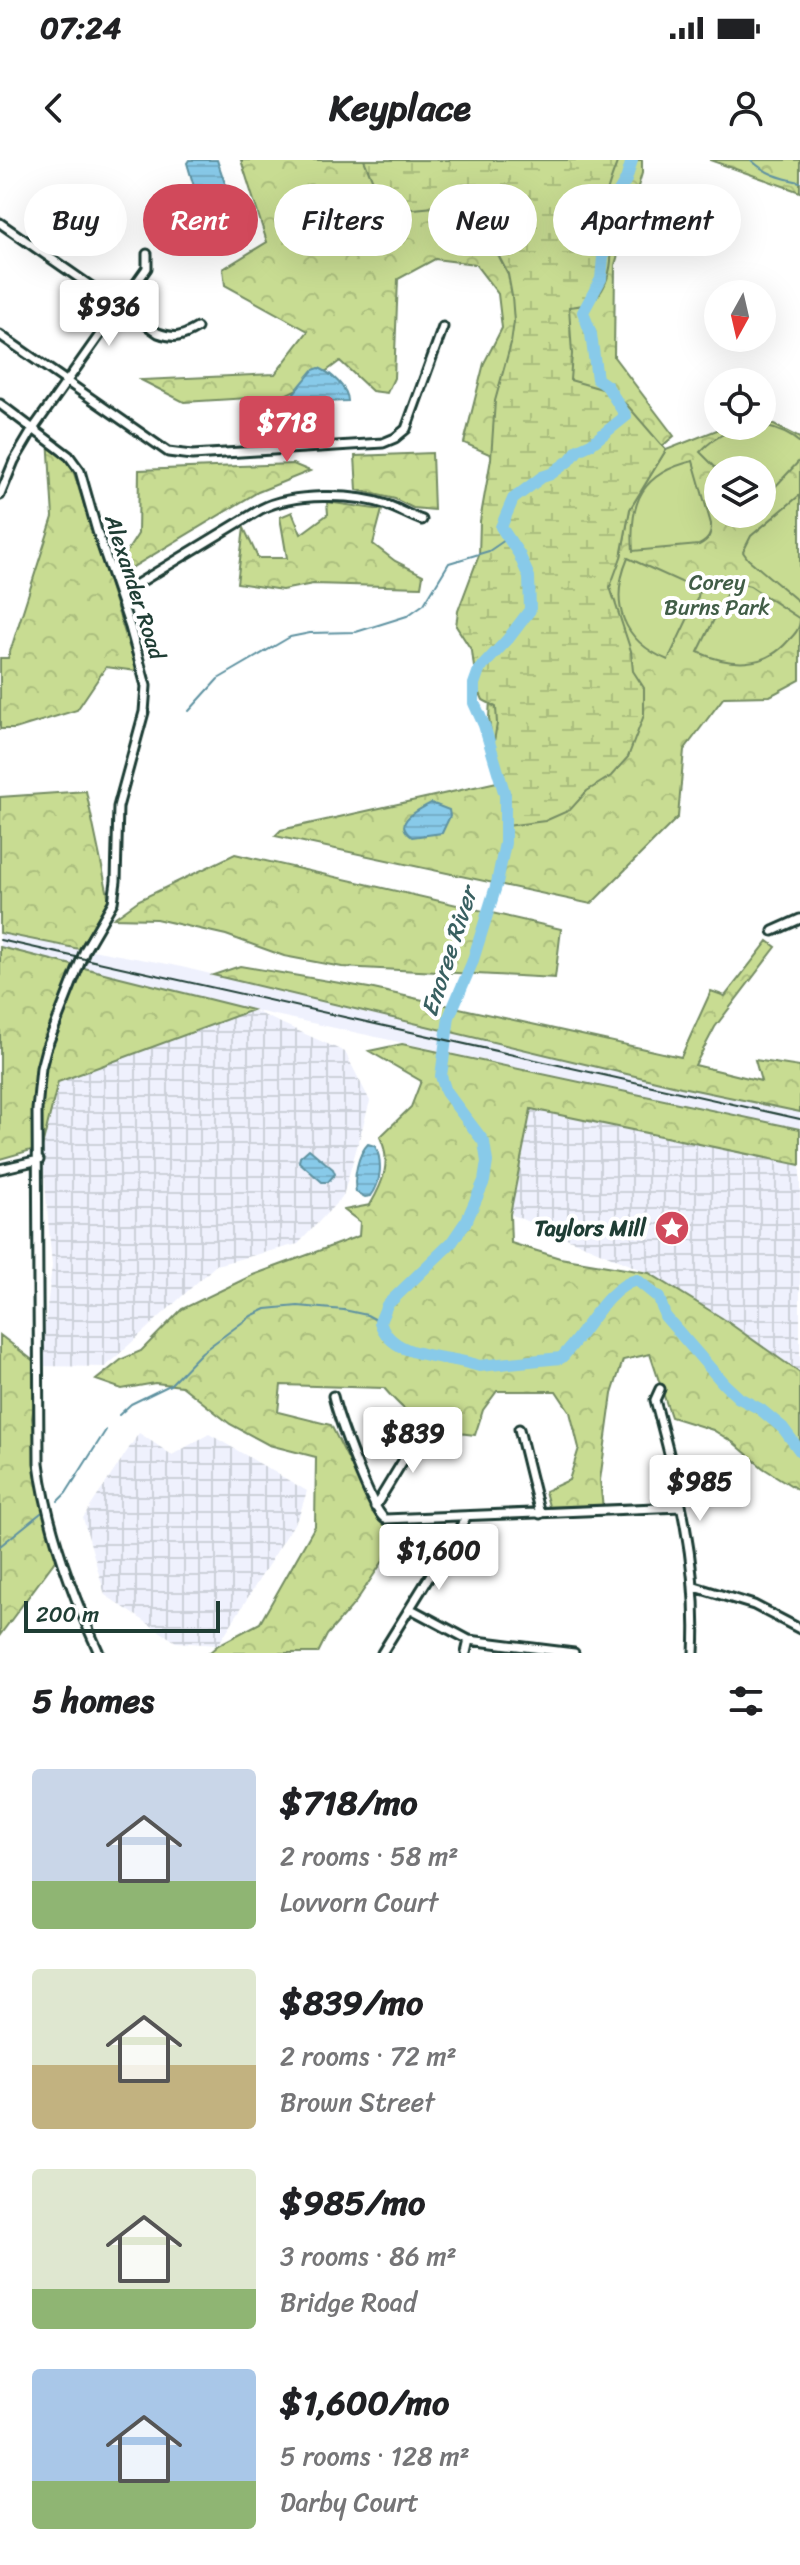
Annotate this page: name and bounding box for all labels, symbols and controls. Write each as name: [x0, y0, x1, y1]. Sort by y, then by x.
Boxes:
text: 07:24: [40, 1, 121, 55]
text: Keyplace: [329, 76, 471, 140]
icon: back: [32, 86, 76, 130]
icon: person: [724, 86, 768, 130]
chip: Buy: [24, 184, 127, 256]
chip: Rent: [143, 184, 258, 256]
chip: Filters: [274, 184, 412, 256]
chip: New: [428, 184, 537, 256]
chip: Apartment: [553, 184, 741, 256]
pin: $936: [62, 280, 156, 348]
north arrow: [704, 280, 776, 352]
map controls: [704, 280, 776, 528]
text: $936: [78, 283, 140, 329]
button: locate: [704, 368, 776, 440]
pin: $718: [240, 396, 334, 464]
text: $718: [257, 399, 317, 445]
button: layers: [704, 456, 776, 528]
street label: Alexander Road: [93, 509, 177, 666]
park label: Corey Burns Park: [664, 563, 770, 627]
water label: Enoree River: [408, 878, 491, 1022]
place label: Taylors Mill: [534, 1209, 647, 1248]
place icon: Taylors Mill: [653, 1209, 691, 1247]
pin: $839: [366, 1407, 460, 1475]
text: $839: [381, 1410, 445, 1456]
pin: $985: [653, 1455, 747, 1523]
text: $985: [667, 1458, 733, 1504]
pin: $1,600: [374, 1524, 504, 1592]
text: $1,600: [397, 1527, 481, 1573]
text: 200 m: [36, 1595, 99, 1634]
scale bar: [24, 1597, 220, 1633]
text: 5 homes: [32, 1671, 154, 1731]
icon: filters: [724, 1679, 768, 1723]
text: $718/mo: [280, 1773, 418, 1833]
icon: home: [96, 1801, 192, 1897]
text: 2 rooms · 58 m²: [280, 1833, 458, 1879]
text: Lovvorn Court: [280, 1879, 438, 1925]
text: $839/mo: [280, 1973, 423, 2033]
icon: home: [96, 2001, 192, 2097]
text: 2 rooms · 72 m²: [280, 2033, 457, 2079]
text: Brown Street: [280, 2079, 435, 2125]
text: $985/mo: [280, 2173, 425, 2233]
icon: home: [96, 2201, 192, 2297]
text: 3 rooms · 86 m²: [280, 2233, 457, 2279]
text: Bridge Road: [280, 2279, 417, 2325]
text: $1,600/mo: [280, 2373, 449, 2433]
icon: home: [96, 2401, 192, 2497]
text: 5 rooms · 128 m²: [280, 2433, 470, 2479]
text: Darby Court: [280, 2479, 419, 2525]

